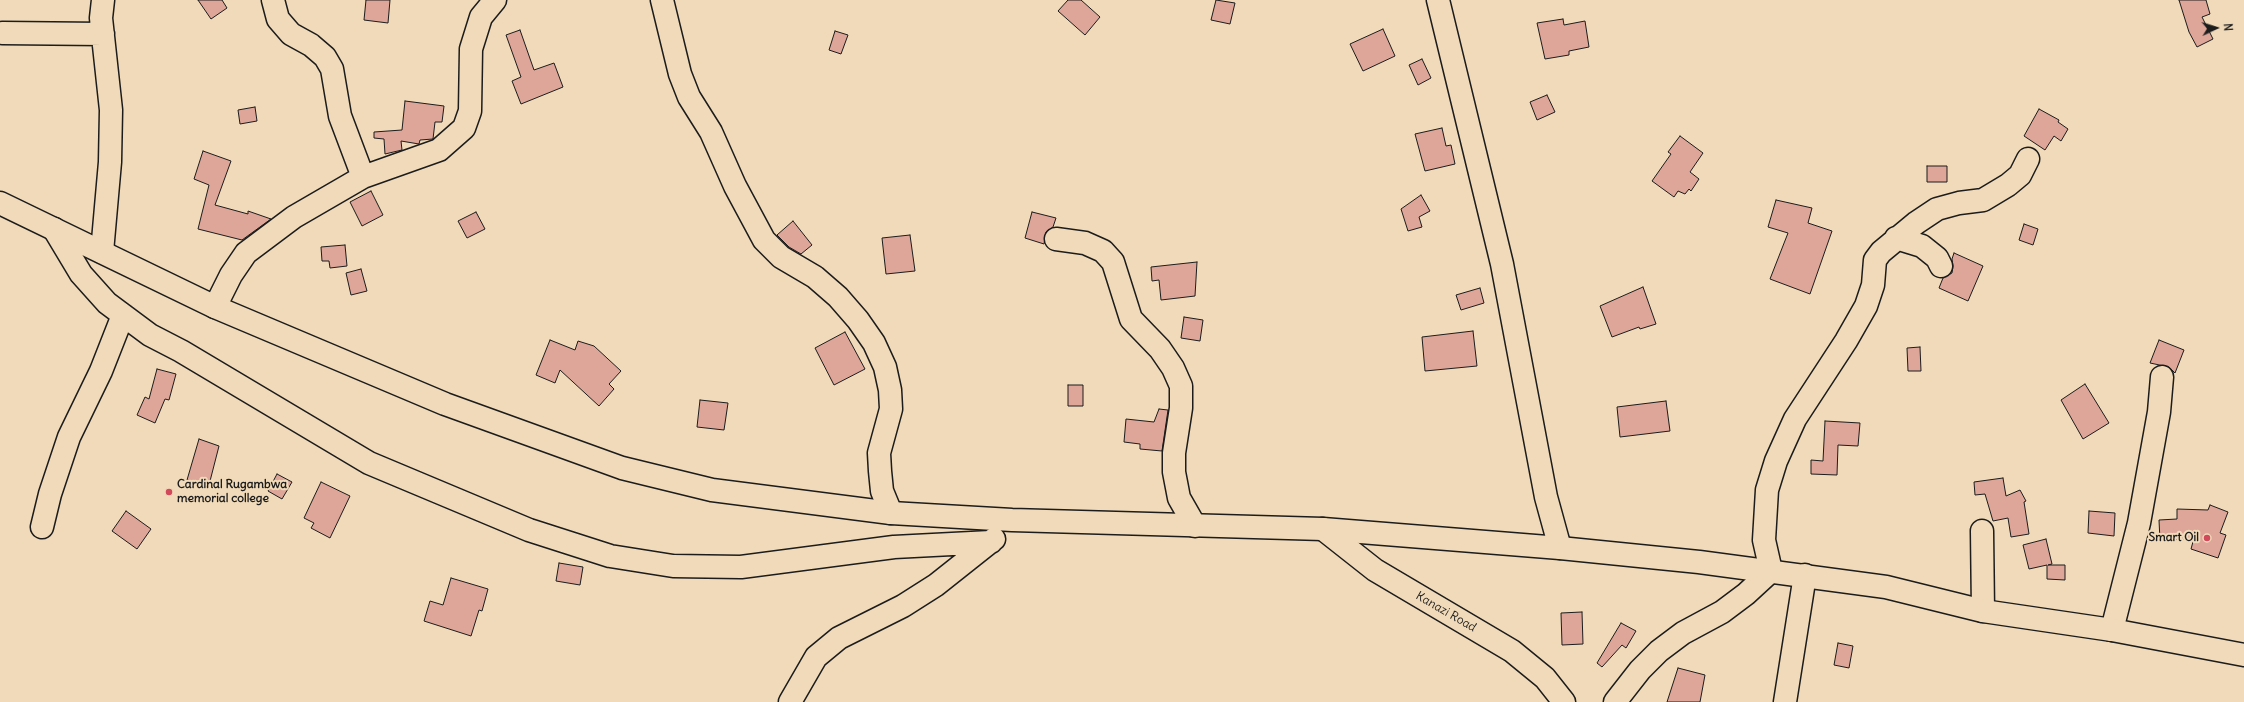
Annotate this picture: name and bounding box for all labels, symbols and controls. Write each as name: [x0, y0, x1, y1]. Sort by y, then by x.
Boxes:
north arrow: [2196, 8, 2236, 48]
text: N: [2221, 23, 2235, 31]
place label: Cardinal Rugambwa memorial college: [177, 478, 287, 506]
marker: Cardinal Rugambwa memorial college: [164, 487, 174, 497]
place label: Smart Oil: [2148, 531, 2199, 545]
marker: Smart Oil: [2202, 533, 2212, 543]
street label: Kanazi Road: [1413, 589, 1479, 635]

